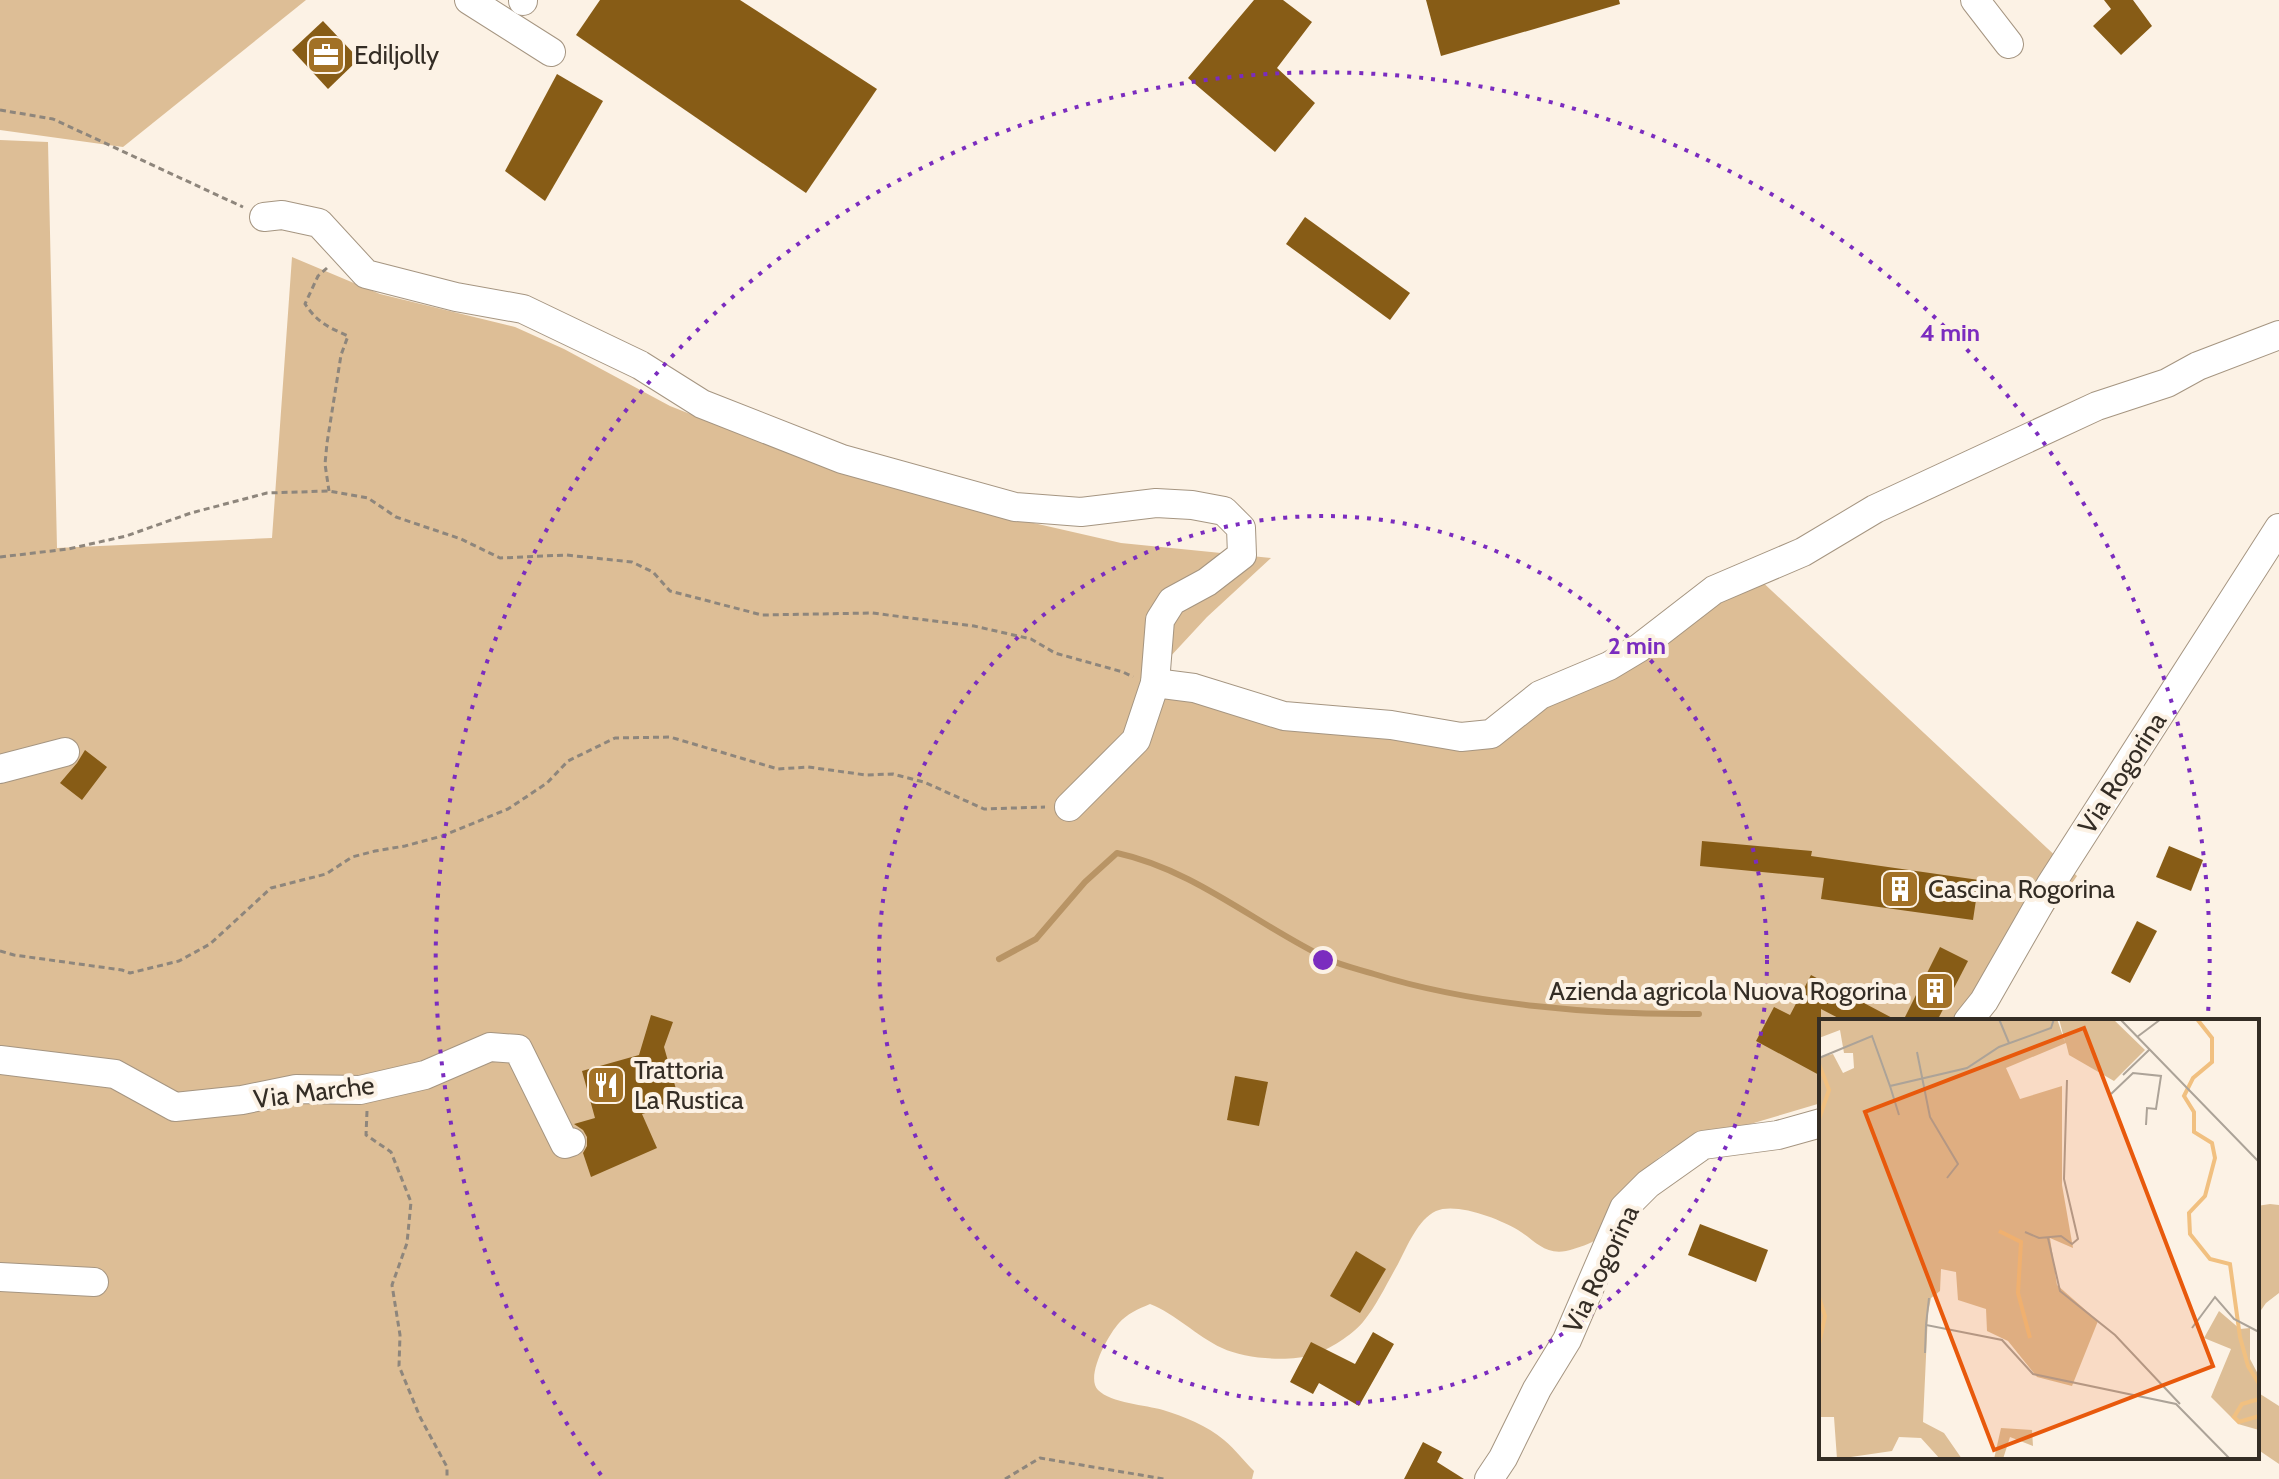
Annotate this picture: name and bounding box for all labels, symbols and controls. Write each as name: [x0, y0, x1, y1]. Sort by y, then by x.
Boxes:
office icon: Ediljolly: [305, 34, 347, 76]
place label: Ediljolly: [354, 39, 439, 71]
text: 4 min: [1920, 318, 1980, 347]
text: 2 min: [1608, 631, 1666, 660]
street label: Via Rogorina: [2071, 706, 2173, 840]
building icon: Cascina Rogorina: [1879, 868, 1921, 910]
place label: Cascina Rogorina: [1928, 873, 2115, 905]
centre of rings: [1309, 946, 1337, 974]
building icon: Azienda agricola Nuova Rogorina: [1914, 970, 1956, 1012]
place label: Azienda agricola Nuova Rogorina: [1549, 975, 1908, 1007]
inset map: [1819, 1019, 2259, 1459]
place label: Trattoria La Rustica: [634, 1054, 744, 1116]
restaurant icon: Trattoria La Rustica: [585, 1064, 627, 1106]
street label: Via Marche: [252, 1069, 376, 1115]
street label: Via Rogorina: [1556, 1199, 1646, 1338]

